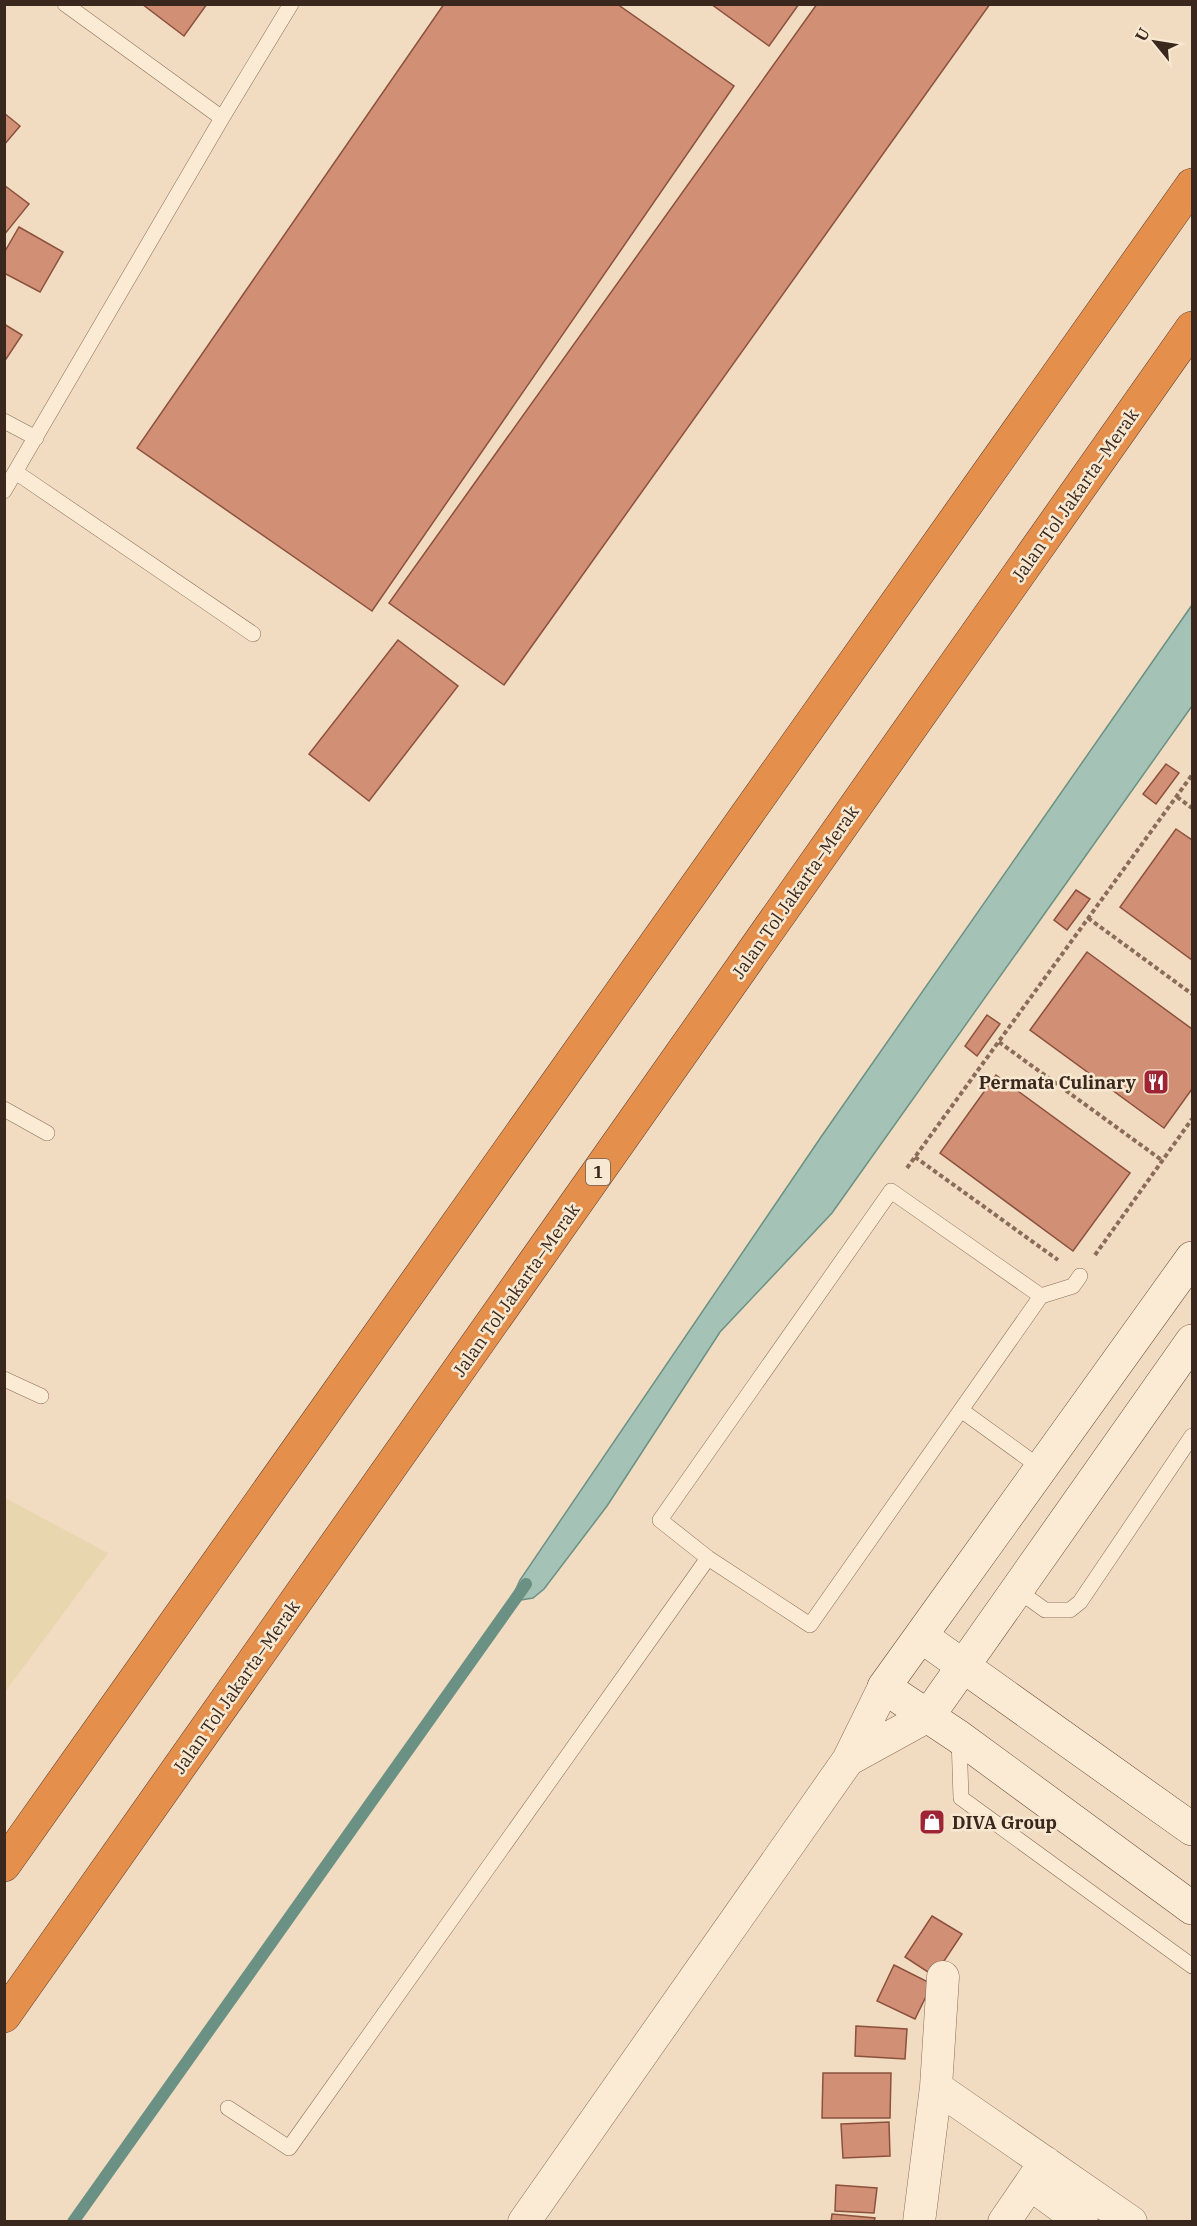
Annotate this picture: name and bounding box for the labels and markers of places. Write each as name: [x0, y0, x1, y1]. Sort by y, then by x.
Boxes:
restaurant icon: Permata Culinary: [1141, 1067, 1171, 1097]
place label: Permata Culinary: [979, 1071, 1137, 1094]
shop icon: DIVA Group: [917, 1807, 947, 1837]
place label: DIVA Group: [952, 1811, 1057, 1834]

